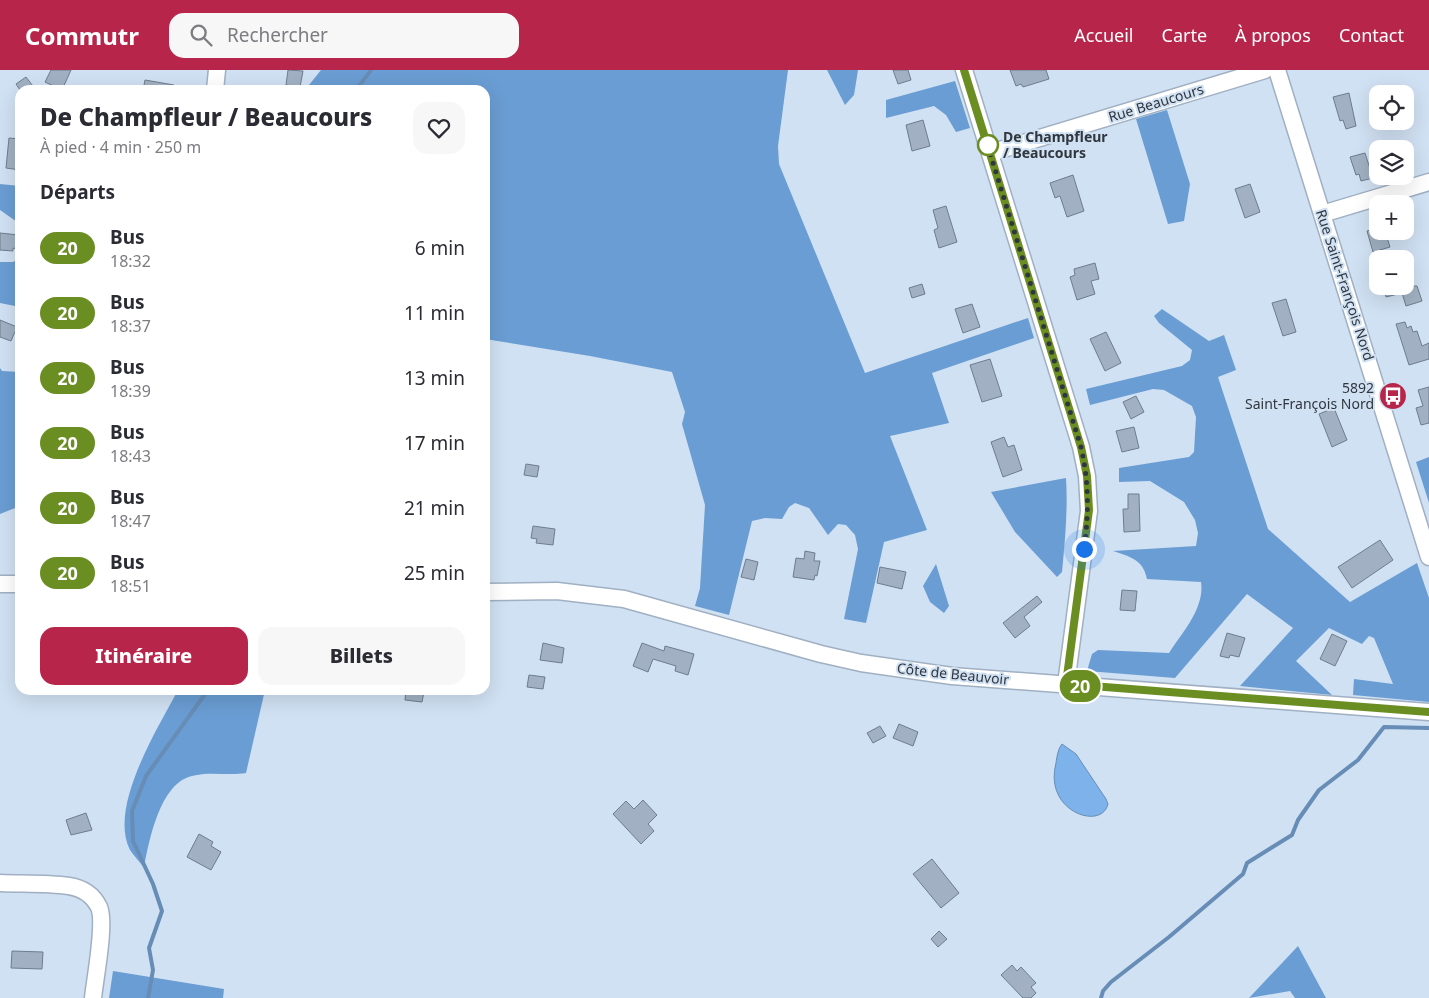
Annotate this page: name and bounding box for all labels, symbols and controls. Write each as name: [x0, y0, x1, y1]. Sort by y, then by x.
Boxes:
search box: [169, 13, 519, 58]
text: Commutr: [25, 19, 139, 52]
icon: search: [187, 21, 215, 49]
text: Rechercher: [227, 22, 328, 48]
text: Accueil: [1074, 23, 1134, 47]
text: Carte: [1162, 23, 1207, 47]
text: À propos: [1235, 23, 1311, 47]
text: Contact: [1339, 23, 1404, 47]
street label: Rue Beaucours: [1106, 79, 1206, 126]
map controls: [1369, 85, 1414, 295]
button: locate: [1369, 85, 1414, 130]
text: De Champfleur / Beaucours: [40, 100, 372, 133]
button: heart: [413, 102, 465, 154]
place label: De Champfleur / Beaucours: [1003, 127, 1108, 162]
marker: De Champfleur / Beaucours: [977, 134, 999, 156]
text: À pied · 4 min · 250 m: [40, 136, 201, 158]
button: layers: [1369, 140, 1414, 185]
text: Départs: [40, 179, 115, 205]
button: +: [1369, 195, 1414, 240]
street label: Rue Saint-François Nord: [1312, 207, 1379, 363]
text: Bus: [110, 224, 145, 250]
text: 6 min: [415, 235, 465, 261]
text: 20: [57, 236, 78, 260]
text: 18:32: [110, 250, 151, 272]
button: −: [1369, 250, 1414, 295]
text: Bus: [110, 289, 145, 315]
text: 11 min: [404, 300, 465, 326]
text: 20: [57, 301, 78, 325]
text: 18:37: [110, 315, 151, 337]
text: Bus: [110, 354, 145, 380]
text: 13 min: [404, 365, 465, 391]
text: 20: [57, 366, 78, 390]
place label: 5892 Saint-François Nord: [1245, 378, 1374, 413]
text: 18:39: [110, 380, 151, 402]
bus stop icon: 5892 Saint-François Nord: [1378, 381, 1408, 411]
text: Bus: [110, 419, 145, 445]
text: 17 min: [404, 430, 465, 456]
text: 20: [57, 431, 78, 455]
text: 18:43: [110, 445, 151, 467]
text: Bus: [110, 484, 145, 510]
text: 21 min: [404, 495, 465, 521]
text: 20: [57, 496, 78, 520]
text: 18:47: [110, 510, 151, 532]
your location: [1072, 537, 1097, 562]
text: Bus: [110, 549, 145, 575]
text: 25 min: [404, 560, 465, 586]
text: 20: [57, 561, 78, 585]
text: 18:51: [110, 575, 151, 597]
button: Itinéraire: [40, 627, 248, 685]
button: Billets: [258, 627, 465, 685]
street label: Côte de Beauvoir: [896, 658, 1010, 689]
line badge: 20: [1058, 670, 1102, 702]
text: 20: [1070, 674, 1090, 698]

